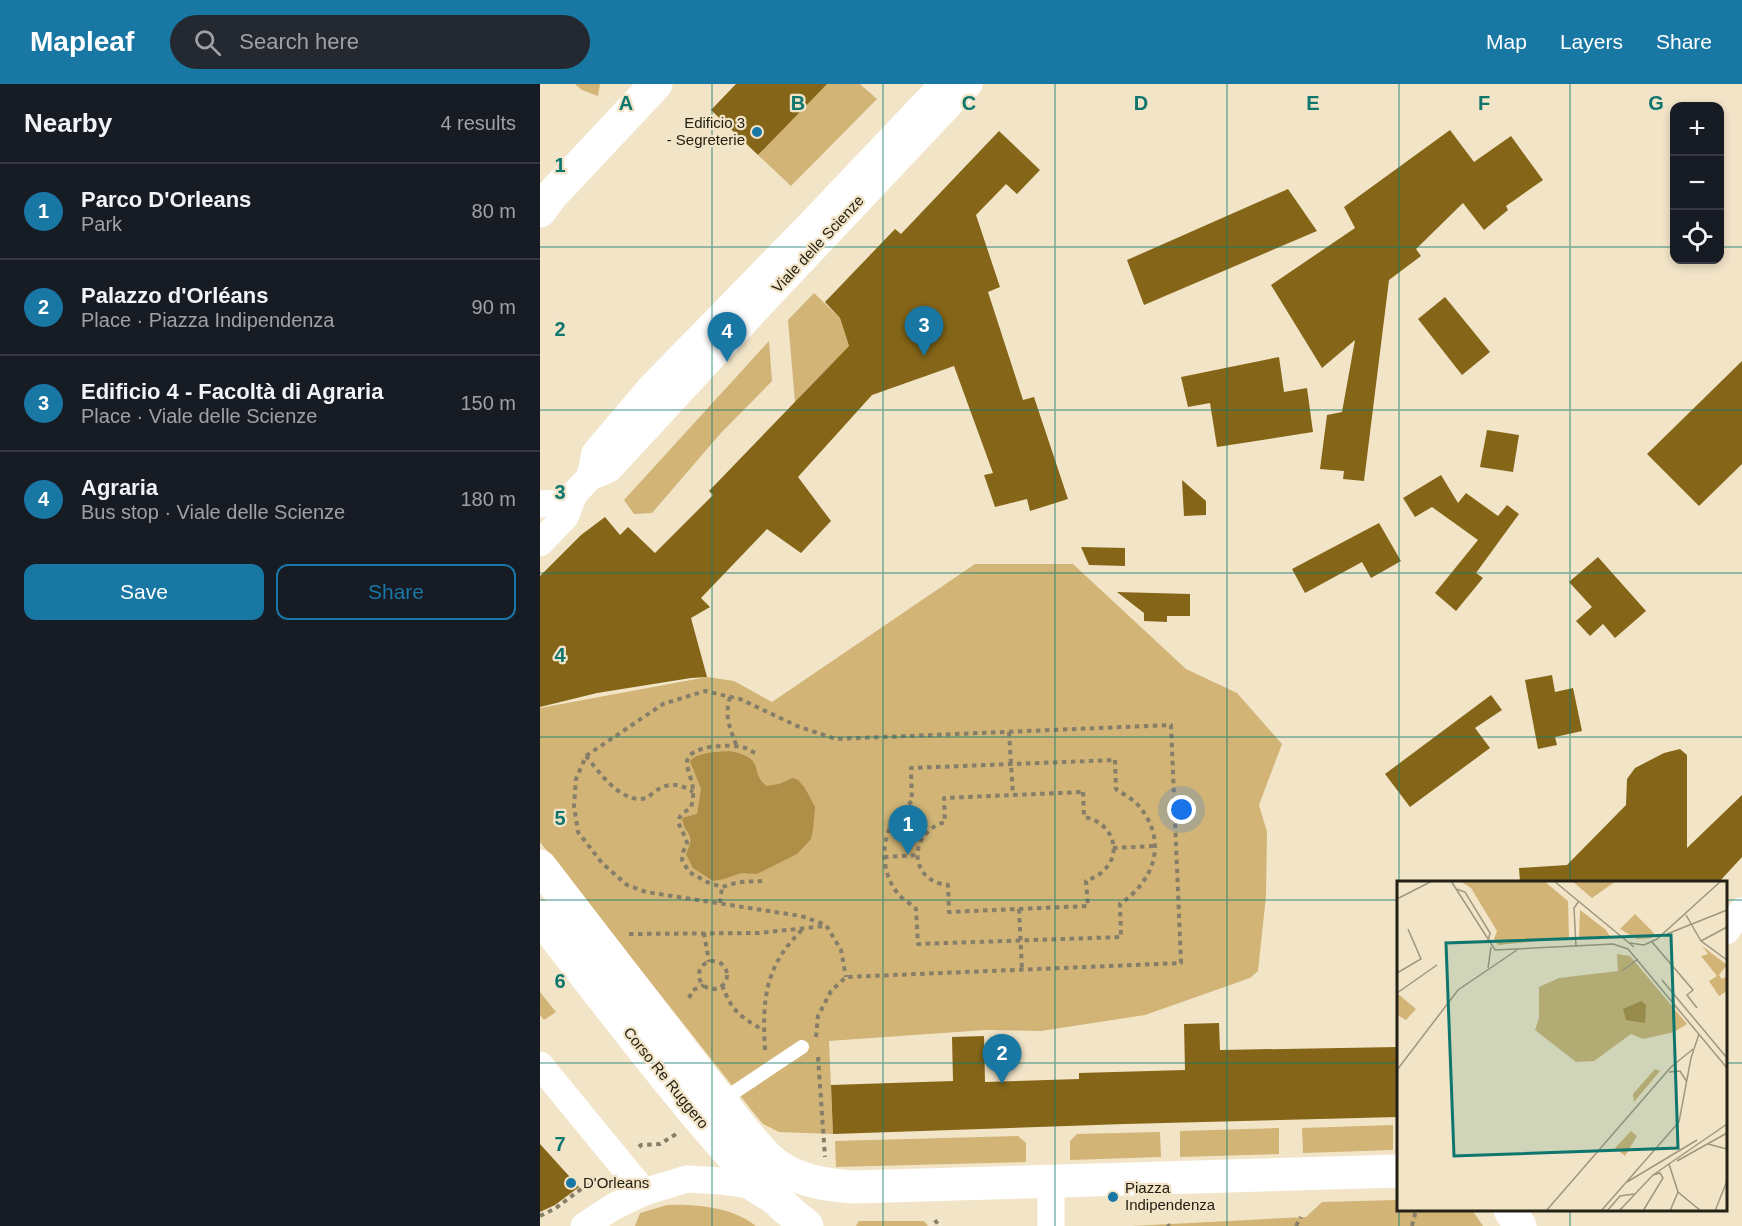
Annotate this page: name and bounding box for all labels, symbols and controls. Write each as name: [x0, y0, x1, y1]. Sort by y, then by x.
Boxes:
search box: [170, 15, 590, 69]
text: Mapleaf: [30, 26, 134, 57]
icon: search: [191, 26, 224, 59]
text: Search here: [239, 29, 359, 54]
text: Map: [1486, 30, 1527, 53]
text: Layers: [1560, 30, 1623, 53]
text: Share: [1656, 30, 1712, 53]
text: A: [619, 92, 633, 114]
text: B: [791, 92, 805, 114]
text: C: [962, 92, 976, 114]
text: D: [1134, 92, 1148, 114]
text: E: [1306, 92, 1320, 114]
text: F: [1478, 92, 1490, 114]
text: G: [1648, 92, 1664, 114]
map controls: [1670, 102, 1724, 264]
button: +: [1670, 102, 1724, 156]
text: Nearby: [24, 108, 112, 138]
text: 4 results: [440, 112, 516, 134]
place label: Edificio 3 - Segreterie: [667, 114, 745, 148]
marker: Edificio 3 - Segreterie: [750, 125, 764, 139]
text: 1: [554, 154, 566, 176]
button: −: [1670, 156, 1724, 210]
text: Parco D'Orleans: [81, 187, 251, 212]
street label: Viale delle Scienze: [768, 192, 867, 296]
text: 1: [38, 200, 49, 222]
text: 80 m: [472, 200, 516, 222]
button: locate: [1670, 210, 1724, 264]
text: Park: [81, 213, 122, 235]
text: Palazzo d'Orléans: [81, 283, 268, 308]
text: 2: [38, 296, 49, 318]
text: 90 m: [472, 296, 516, 318]
pin: 3: [904, 306, 944, 356]
text: Place · Piazza Indipendenza: [81, 309, 335, 331]
pin: 4: [708, 312, 747, 362]
text: 2: [554, 318, 566, 340]
text: Edificio 4 - Facoltà di Agraria: [81, 379, 383, 404]
text: 3: [38, 392, 49, 414]
text: 150 m: [460, 392, 516, 414]
text: Place · Viale delle Scienze: [81, 405, 317, 427]
text: Agraria: [81, 475, 158, 500]
text: 3: [554, 481, 566, 503]
text: 4: [38, 488, 49, 510]
text: 180 m: [460, 488, 516, 510]
text: Bus stop · Viale delle Scienze: [81, 501, 345, 523]
button: Save: [24, 564, 264, 620]
button: Share: [276, 564, 516, 620]
text: 4: [554, 644, 566, 666]
your location: [1167, 795, 1196, 824]
pin: 1: [888, 806, 928, 855]
text: 5: [554, 807, 566, 829]
inset map: [1397, 881, 1727, 1211]
text: 6: [554, 970, 566, 992]
street label: Corso Re Ruggero: [620, 1024, 712, 1132]
pin: 2: [982, 1034, 1022, 1084]
text: 7: [554, 1133, 566, 1155]
place label: D'Orleans: [583, 1174, 649, 1191]
marker: D'Orleans: [564, 1176, 578, 1190]
place label: Piazza Indipendenza: [1125, 1179, 1216, 1213]
marker: Piazza Indipendenza: [1106, 1190, 1120, 1204]

